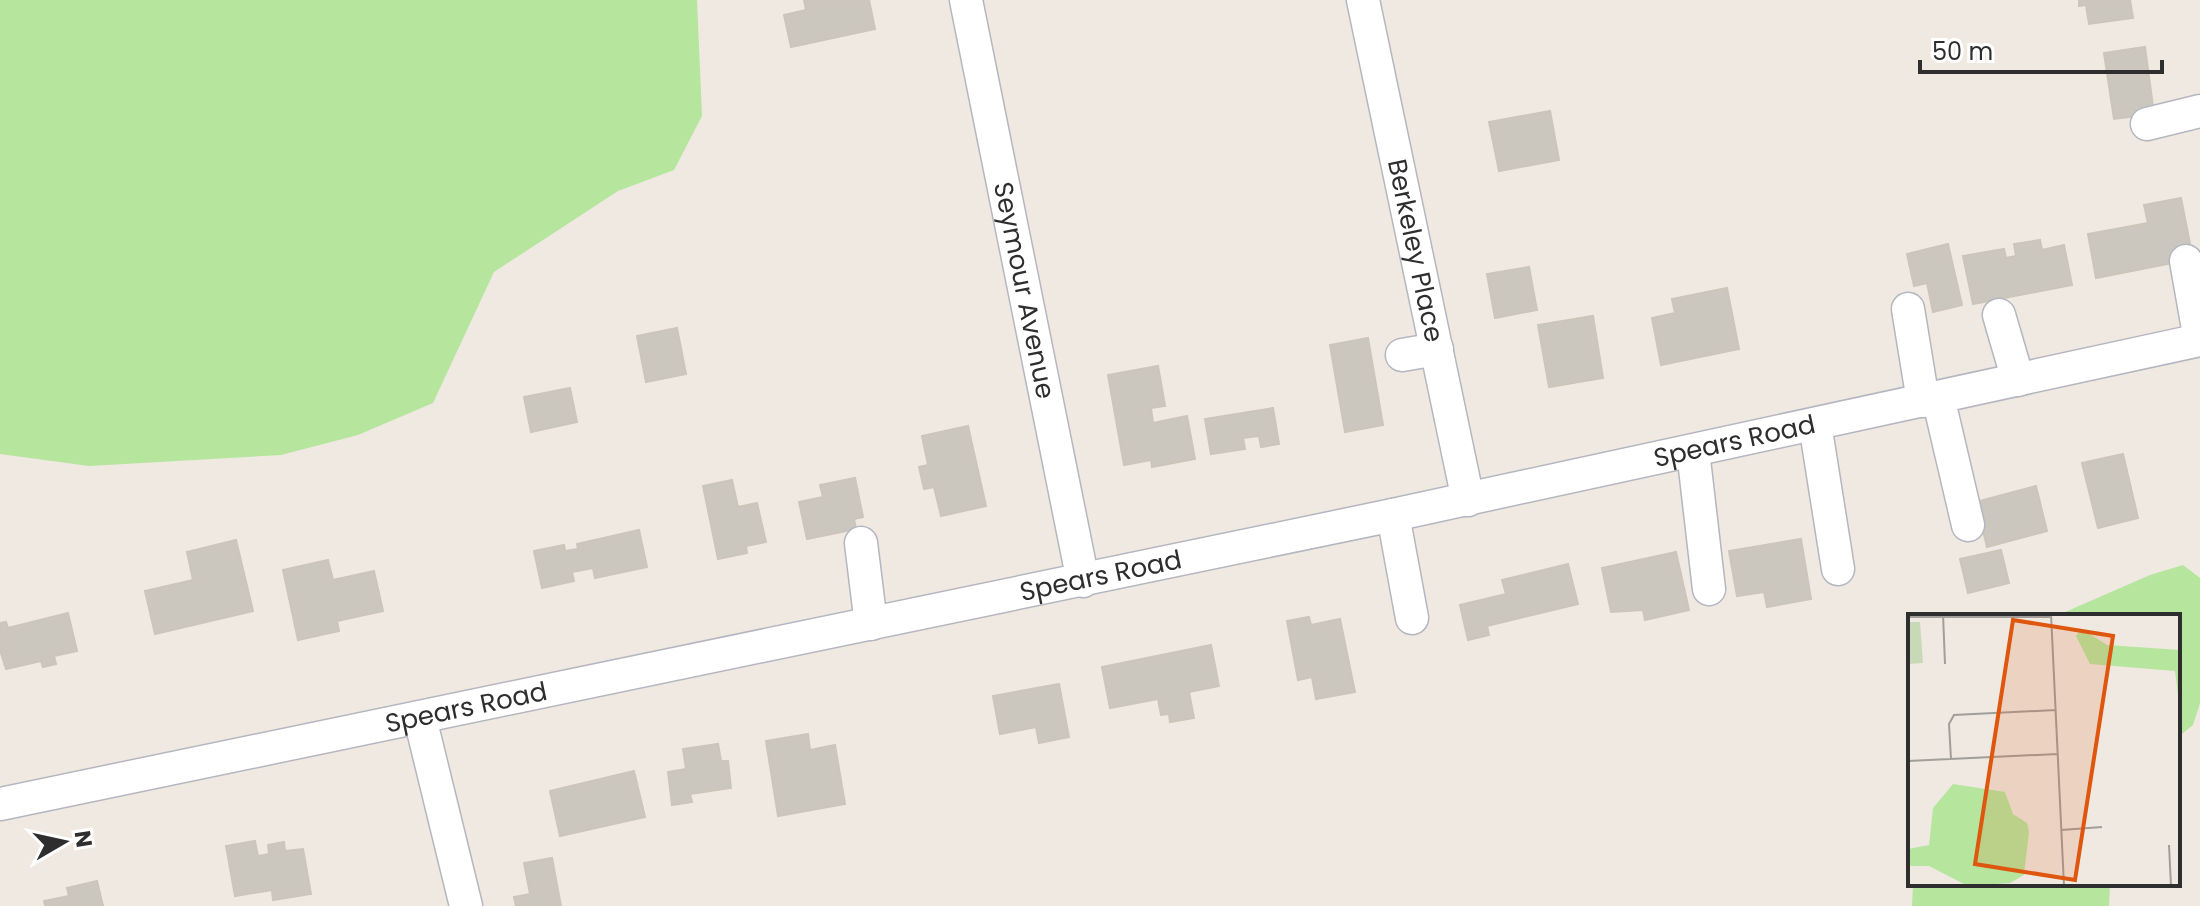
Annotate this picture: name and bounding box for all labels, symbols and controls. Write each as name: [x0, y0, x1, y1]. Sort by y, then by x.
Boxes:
scale bar: [1920, 24, 2162, 74]
text: 50 m: [1932, 35, 1993, 68]
street label: Berkeley Place: [1379, 156, 1452, 345]
street label: Seymour Avenue: [985, 179, 1064, 402]
street label: Spears Road: [1650, 406, 1819, 476]
street label: Spears Road: [1016, 541, 1185, 610]
inset map: [1908, 614, 2180, 886]
street label: Spears Road: [382, 673, 550, 742]
north arrow: [24, 802, 104, 882]
text: N: [67, 828, 100, 850]

